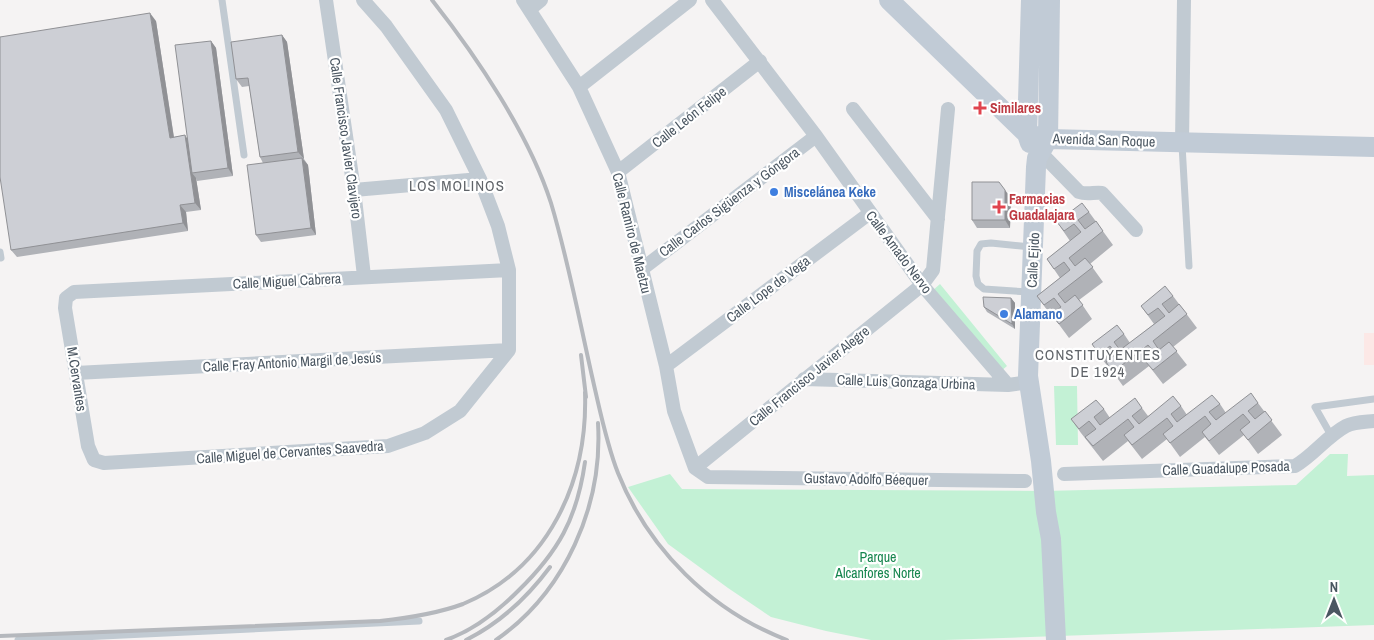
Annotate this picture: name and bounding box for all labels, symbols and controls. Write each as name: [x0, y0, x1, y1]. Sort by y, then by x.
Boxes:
street label: Calle Francisco Javier Clavijero: [326, 56, 366, 220]
street label: Calle León Felipe: [648, 82, 730, 152]
place label: Similares: [990, 99, 1041, 117]
marker: Similares: [974, 102, 986, 114]
street label: Avenida San Roque: [1051, 129, 1156, 151]
street label: Calle Carlos Sigüenza y Góngora: [655, 143, 803, 261]
street label: Calle Ramiro de Maetzu: [608, 171, 656, 295]
district label: LOS MOLINOS: [409, 175, 505, 196]
place label: Miscelánea Keke: [784, 183, 876, 201]
marker: Miscelánea Keke: [768, 186, 780, 198]
place label: Farmacias Guadalajara: [1009, 190, 1075, 224]
marker: Farmacias Guadalajara: [993, 201, 1005, 213]
street label: Calle Amado Nervo: [862, 207, 936, 297]
street label: Calle Ejido: [1023, 232, 1043, 288]
street label: Calle Lope de Vega: [723, 251, 814, 326]
street label: Calle Miguel Cabrera: [232, 269, 342, 293]
place label: Alamano: [1014, 305, 1062, 323]
marker: Alamano: [998, 308, 1010, 320]
street label: Calle Francisco Javier Alegre: [745, 322, 873, 430]
district label: CONSTITUYENTES DE 1924: [1035, 344, 1161, 382]
street label: M.Cervantes: [63, 345, 91, 413]
street label: Calle Fray Antonio Margil de Jesús: [202, 348, 382, 376]
street label: Calle Luis Gonzaga Urbina: [836, 371, 976, 393]
street label: Calle Miguel de Cervantes Saavedra: [196, 436, 385, 468]
street label: Calle Guadalupe Posada: [1162, 457, 1291, 479]
street label: Gustavo Adolfo Béequer: [804, 469, 929, 489]
park label: Parque Alcanfores Norte: [834, 548, 921, 582]
north arrow: [1309, 575, 1359, 625]
text: N: [1330, 578, 1338, 596]

